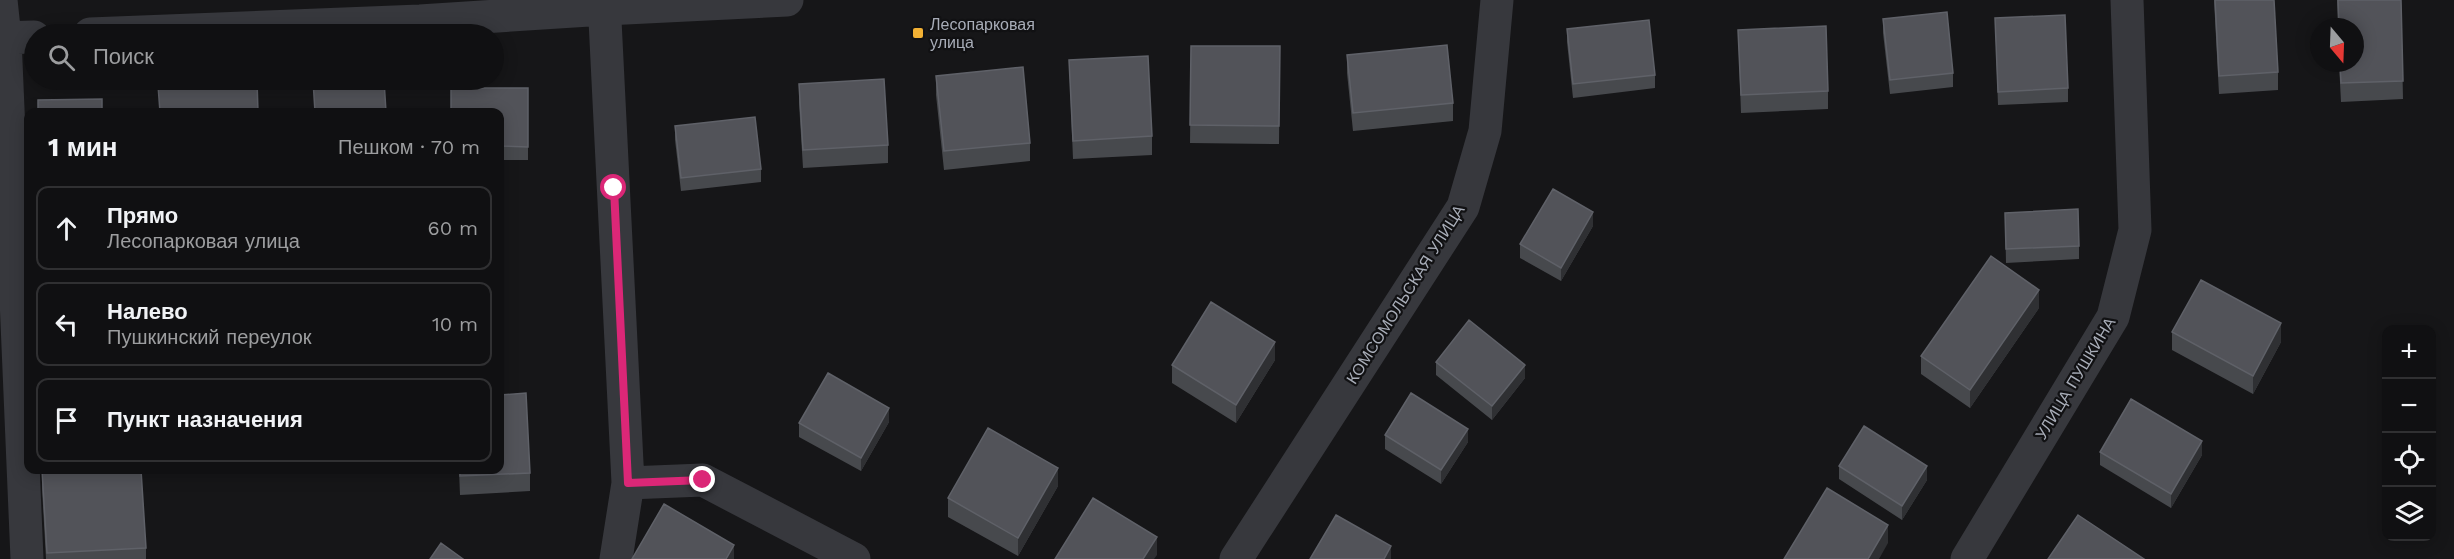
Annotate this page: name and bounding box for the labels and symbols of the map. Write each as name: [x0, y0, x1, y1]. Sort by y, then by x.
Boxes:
place label: Лесопарковая улица: [930, 15, 1035, 52]
north arrow: [2310, 18, 2364, 72]
marker: Лесопарковая улица: [911, 26, 925, 40]
route start: [600, 174, 626, 200]
street label: КОМСОМОЛЬСКАЯ УЛИЦА: [1342, 201, 1469, 387]
street label: УЛИЦА ПУШКИНА: [2031, 314, 2120, 443]
route end: [689, 466, 715, 492]

